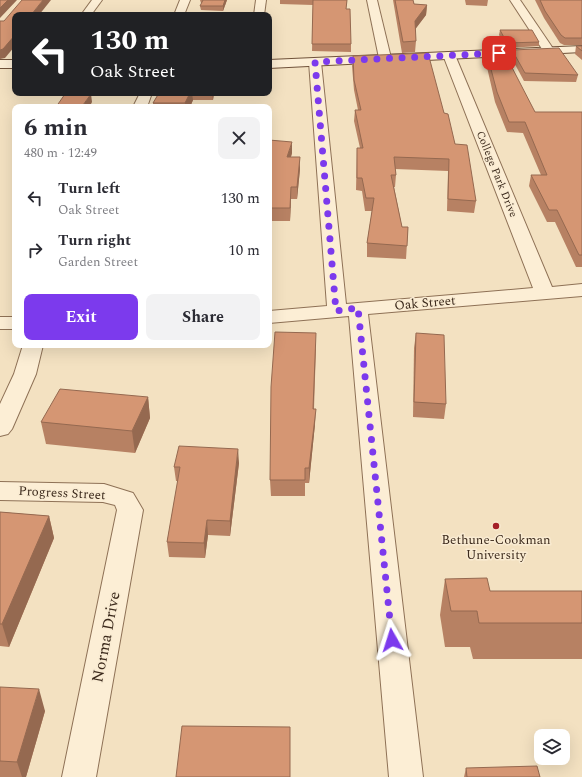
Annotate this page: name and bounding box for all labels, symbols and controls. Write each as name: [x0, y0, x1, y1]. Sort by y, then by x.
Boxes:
text: 130 m: [90, 19, 169, 62]
icon: left: [24, 28, 76, 80]
pin: [482, 36, 516, 70]
icon: arrive: [488, 42, 510, 64]
text: Oak Street: [90, 58, 175, 85]
text: 6 min: [24, 110, 88, 146]
button: close: [218, 117, 260, 159]
street label: College Park Drive: [472, 128, 522, 220]
text: 480 m · 12:49: [24, 143, 97, 163]
text: Turn left: [58, 177, 120, 200]
icon: left: [24, 187, 46, 209]
text: 130 m: [221, 187, 260, 210]
text: Oak Street: [58, 200, 119, 220]
text: Turn right: [58, 229, 131, 252]
icon: right: [24, 239, 46, 261]
text: 10 m: [228, 239, 260, 262]
text: Garden Street: [58, 252, 138, 272]
street label: Oak Street: [394, 290, 457, 316]
button: Exit: [24, 294, 138, 340]
button: Share: [146, 294, 260, 340]
street label: Progress Street: [18, 481, 106, 505]
marker: Bethune-Cookman University: [491, 521, 501, 531]
place label: Bethune-Cookman University: [441, 530, 551, 565]
street label: Norma Drive: [85, 589, 127, 685]
position arrow: [371, 619, 413, 661]
map controls: [534, 729, 570, 765]
button: layers: [534, 729, 570, 765]

